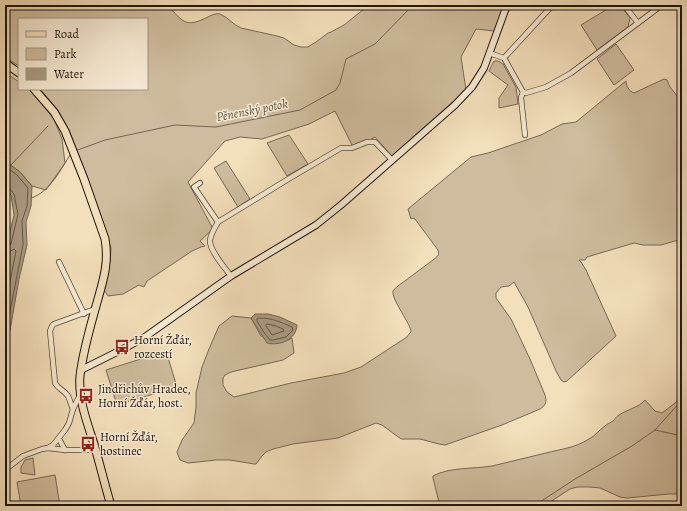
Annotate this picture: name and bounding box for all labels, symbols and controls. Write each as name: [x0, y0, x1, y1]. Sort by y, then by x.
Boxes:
legend: [18, 18, 148, 90]
text: Road: [54, 26, 80, 42]
text: Park: [54, 46, 77, 62]
text: Water: [53, 66, 84, 82]
water label: Pěnenský potok: [215, 95, 289, 125]
place label: Horní Žďár, rozcestí: [134, 332, 192, 362]
bus stop icon: Horní Žďár, rozcestí: [113, 338, 131, 356]
place label: Jindřichův Hradec, Horní Žďár, host.: [98, 381, 191, 411]
bus stop icon: Jindřichův Hradec, Horní Žďár, host.: [77, 387, 95, 405]
place label: Horní Žďár, hostinec: [100, 429, 158, 459]
bus stop icon: Horní Žďár, hostinec: [79, 435, 97, 453]

